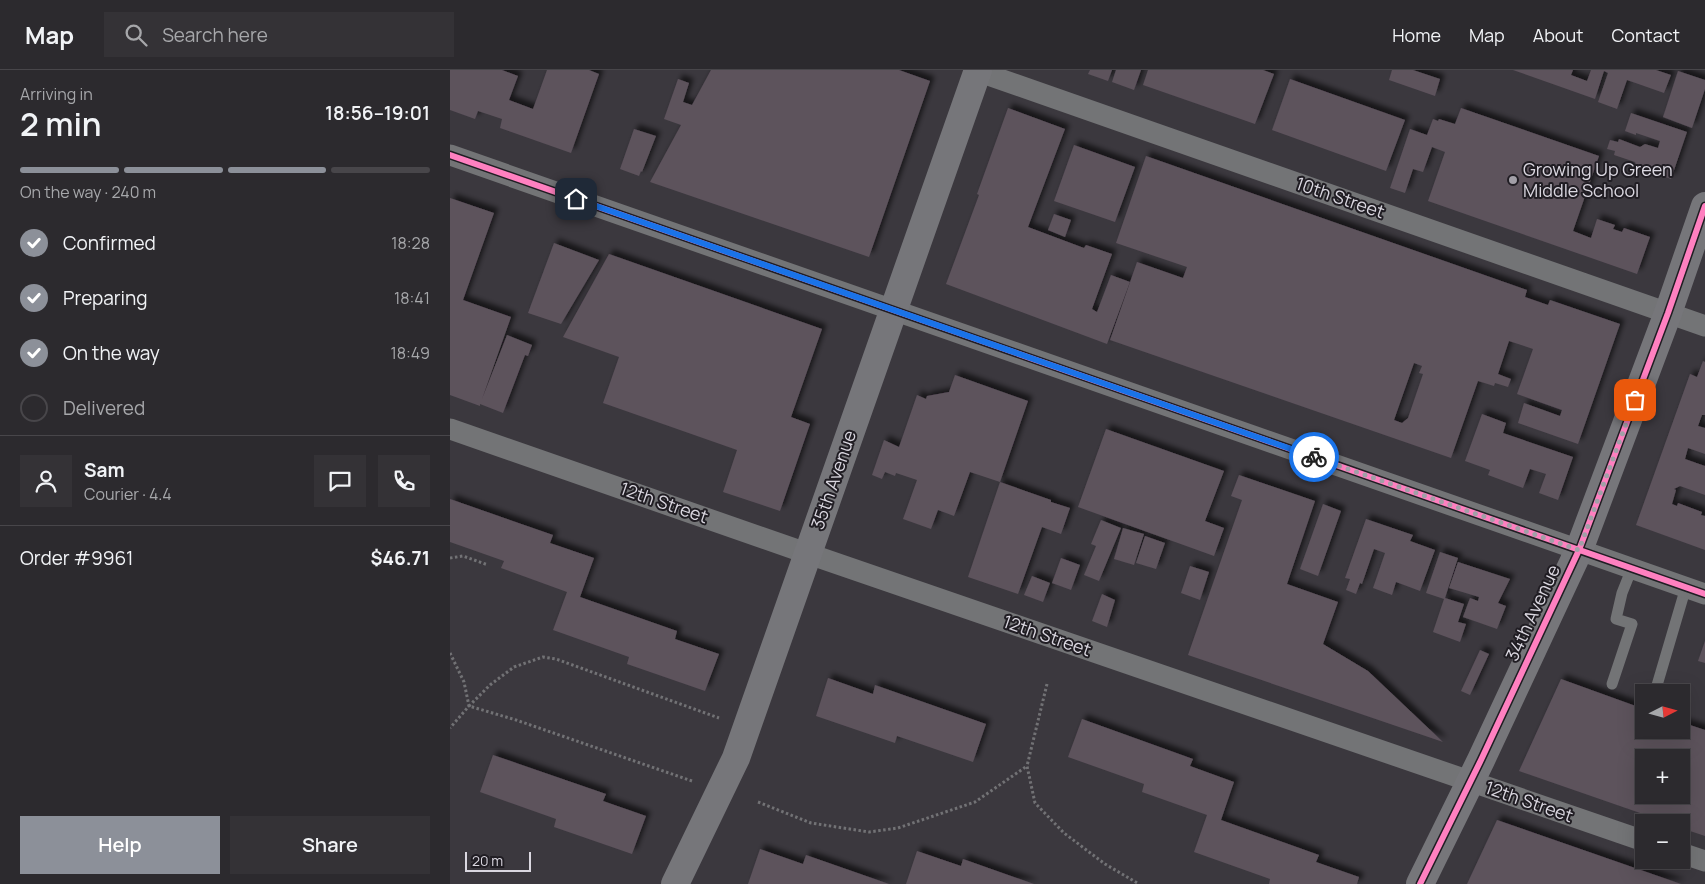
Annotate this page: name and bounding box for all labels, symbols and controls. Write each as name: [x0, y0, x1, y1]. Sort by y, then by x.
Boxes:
search box: [104, 12, 454, 57]
text: Map: [25, 18, 74, 51]
icon: search: [122, 21, 150, 49]
text: Search here: [162, 22, 268, 48]
text: Home: [1392, 23, 1441, 47]
text: Map: [1469, 23, 1505, 47]
text: About: [1533, 23, 1583, 47]
text: Contact: [1611, 23, 1680, 47]
text: Arriving in: [20, 83, 93, 105]
text: 18:56–19:01: [325, 100, 430, 126]
text: 2 min: [20, 102, 102, 146]
place label: Growing Up Green Middle School: [1523, 157, 1673, 202]
street label: 10th Street: [1293, 171, 1388, 223]
marker: Growing Up Green Middle School: [1507, 174, 1519, 186]
pin: [555, 178, 597, 220]
text: On the way · 240 m: [20, 181, 156, 203]
icon: home: [562, 185, 590, 213]
icon: check: [20, 229, 48, 257]
text: Confirmed: [63, 230, 156, 256]
text: 18:28: [391, 232, 430, 254]
icon: check: [20, 284, 48, 312]
text: Preparing: [63, 285, 148, 311]
text: 18:41: [394, 287, 430, 309]
icon: check: [20, 339, 48, 367]
text: On the way: [63, 340, 160, 366]
text: 18:49: [390, 342, 430, 364]
pin: [1614, 379, 1656, 421]
icon: bag: [1621, 386, 1649, 414]
text: Delivered: [63, 395, 145, 421]
street label: 35th Avenue: [805, 427, 861, 533]
courier: [1289, 432, 1339, 482]
icon: bike: [1300, 443, 1328, 471]
button: person: [20, 455, 72, 507]
button: chat: [314, 455, 366, 507]
button: phone: [378, 455, 430, 507]
text: Sam: [84, 457, 125, 483]
street label: 12th Street: [617, 476, 712, 528]
text: Courier · 4.4: [84, 483, 172, 505]
text: Order #9961: [20, 545, 133, 571]
text: $46.71: [370, 545, 430, 571]
street label: 34th Avenue: [1499, 561, 1565, 665]
street label: 12th Street: [1000, 609, 1095, 661]
north arrow: [1635, 684, 1690, 739]
map controls: [1635, 684, 1690, 869]
button: +: [1635, 749, 1690, 804]
street label: 12th Street: [1482, 775, 1577, 827]
button: −: [1635, 814, 1690, 869]
button: Help: [20, 816, 220, 874]
button: Share: [230, 816, 430, 874]
scale bar: [465, 849, 531, 872]
text: 20 m: [472, 851, 503, 870]

